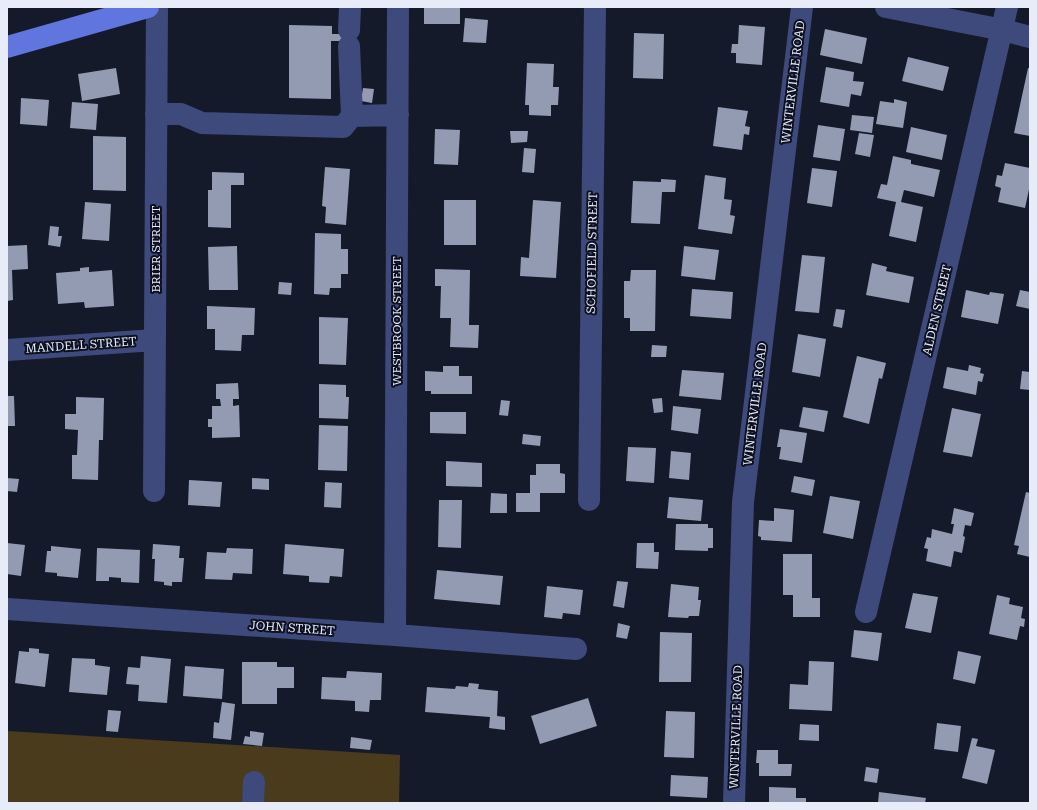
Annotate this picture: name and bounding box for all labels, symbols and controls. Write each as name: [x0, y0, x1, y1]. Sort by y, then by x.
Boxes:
street label: WINTERVILLE ROAD: [779, 20, 807, 144]
street label: SCHOFIELD STREET: [584, 192, 600, 314]
street label: BRIER STREET: [149, 206, 163, 292]
street label: WESTBROOK STREET: [390, 256, 404, 386]
street label: ALDEN STREET: [920, 263, 954, 357]
street label: MANDELL STREET: [25, 334, 137, 356]
street label: WINTERVILLE ROAD: [741, 342, 769, 466]
street label: JOHN STREET: [249, 618, 335, 638]
street label: WINTERVILLE ROAD: [727, 665, 745, 789]

